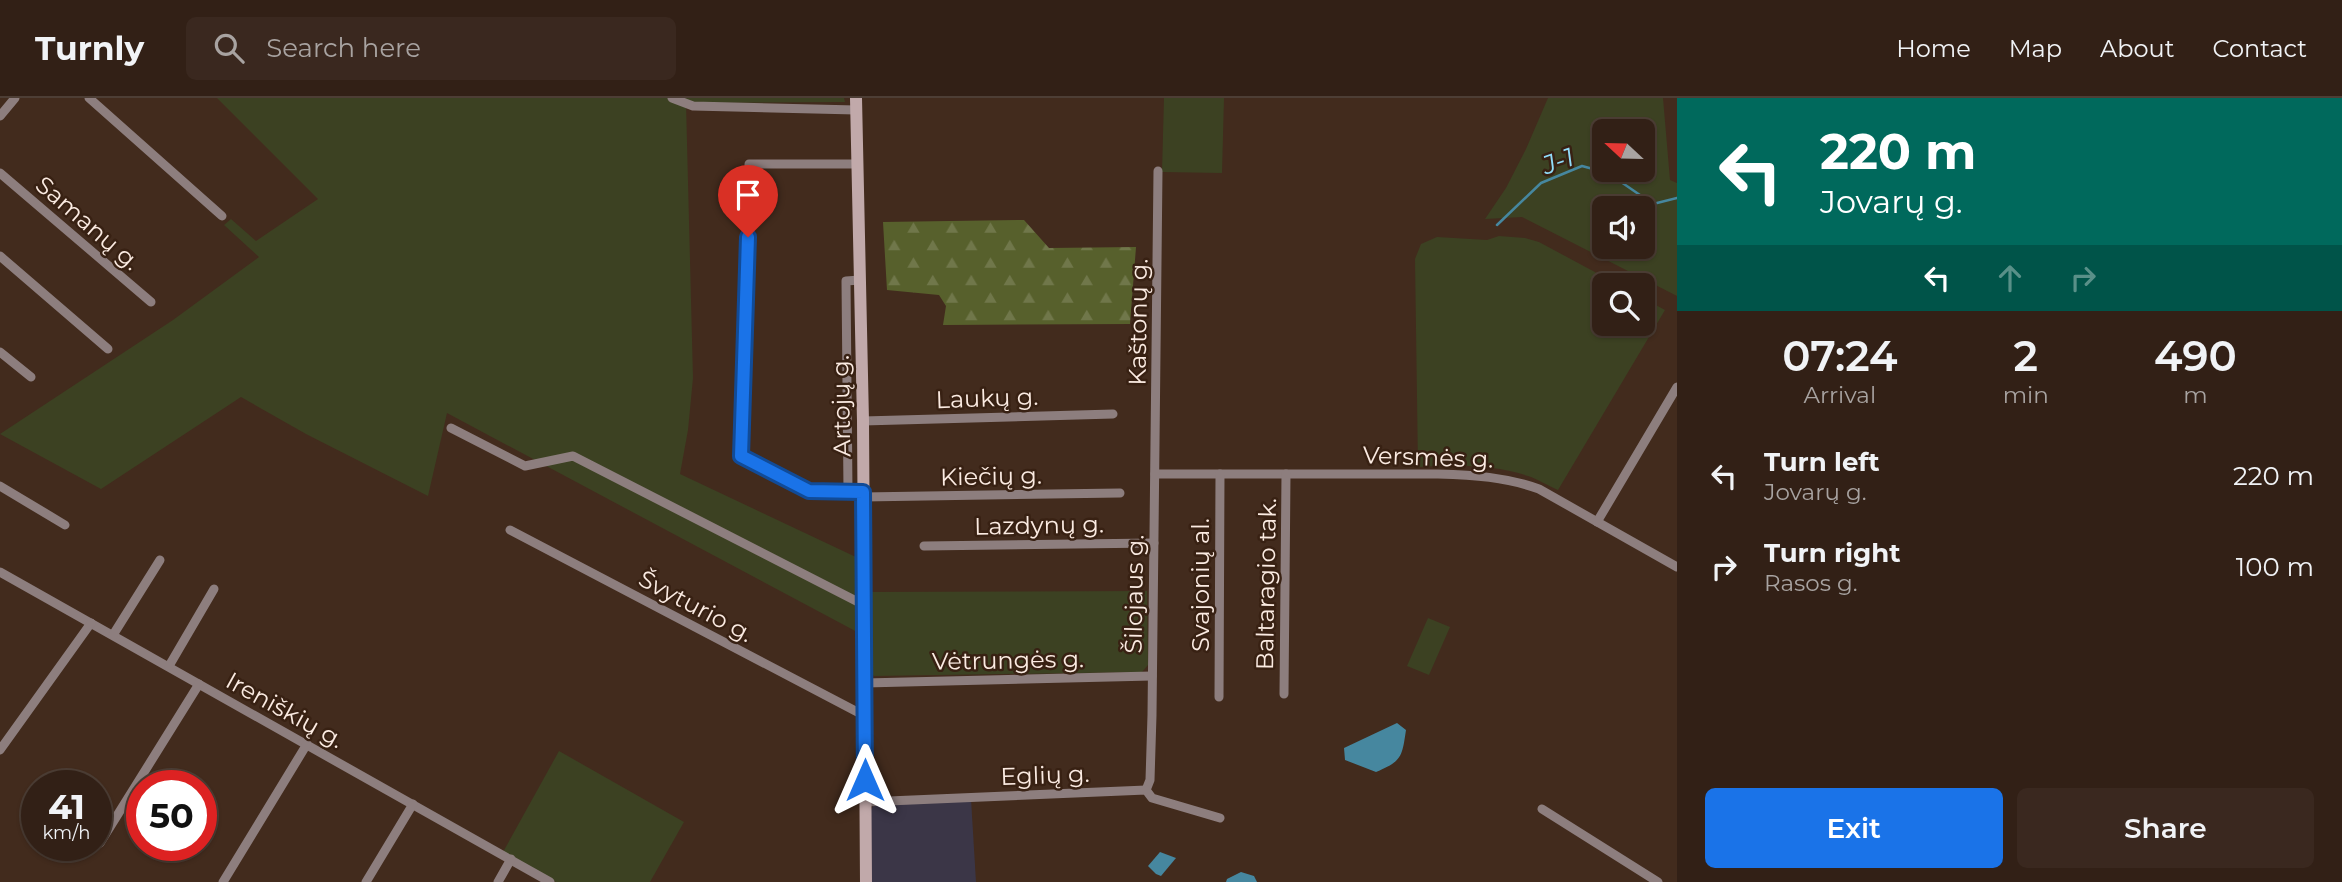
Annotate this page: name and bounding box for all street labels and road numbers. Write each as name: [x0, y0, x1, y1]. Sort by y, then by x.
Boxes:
street label: Samanų g.: [30, 170, 146, 276]
street label: Kaštonų g.: [1122, 258, 1154, 386]
street label: Artojų g.: [826, 355, 856, 457]
street label: Laukų g.: [935, 382, 1039, 414]
street label: Versmės g.: [1362, 440, 1494, 474]
street label: Kiečių g.: [940, 461, 1042, 491]
street label: Baltaragio tak.: [1250, 498, 1282, 670]
street label: Lazdynų g.: [974, 509, 1104, 541]
street label: Svajonių al.: [1186, 518, 1215, 652]
street label: Šilojaus g.: [1118, 534, 1150, 654]
street label: Švyturio g.: [634, 564, 758, 648]
street label: Vėtrungės g.: [932, 644, 1084, 676]
street label: Ireniškių g.: [221, 666, 349, 754]
street label: Eglių g.: [1000, 759, 1090, 791]

